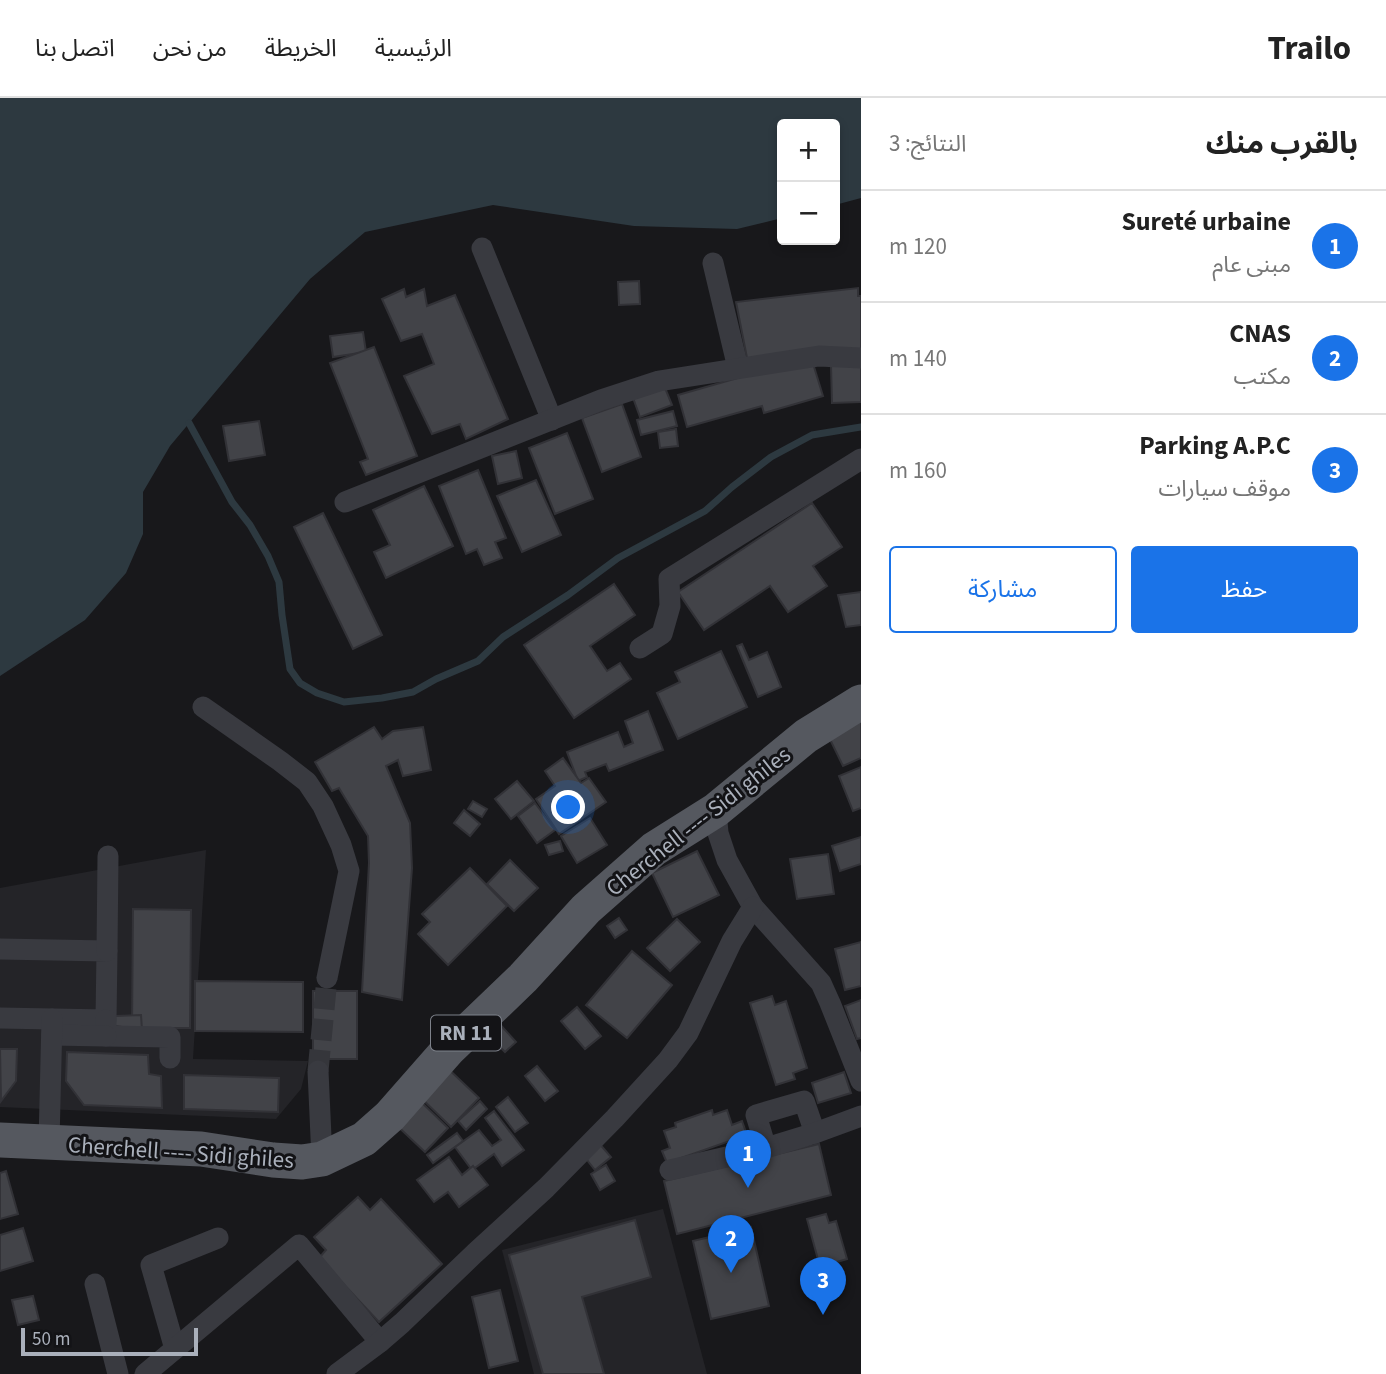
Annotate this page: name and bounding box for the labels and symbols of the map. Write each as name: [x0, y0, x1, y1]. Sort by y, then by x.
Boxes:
street label: Cherchell ---- Sidi ghiles: [599, 739, 798, 904]
your location: [551, 790, 585, 824]
road number: RN 11: [431, 1016, 501, 1051]
street label: Cherchell ---- Sidi ghiles: [67, 1128, 295, 1177]
pin: 1: [725, 1130, 771, 1188]
pin: 2: [708, 1215, 754, 1273]
pin: 3: [800, 1257, 846, 1315]
scale bar: [21, 1325, 198, 1357]

